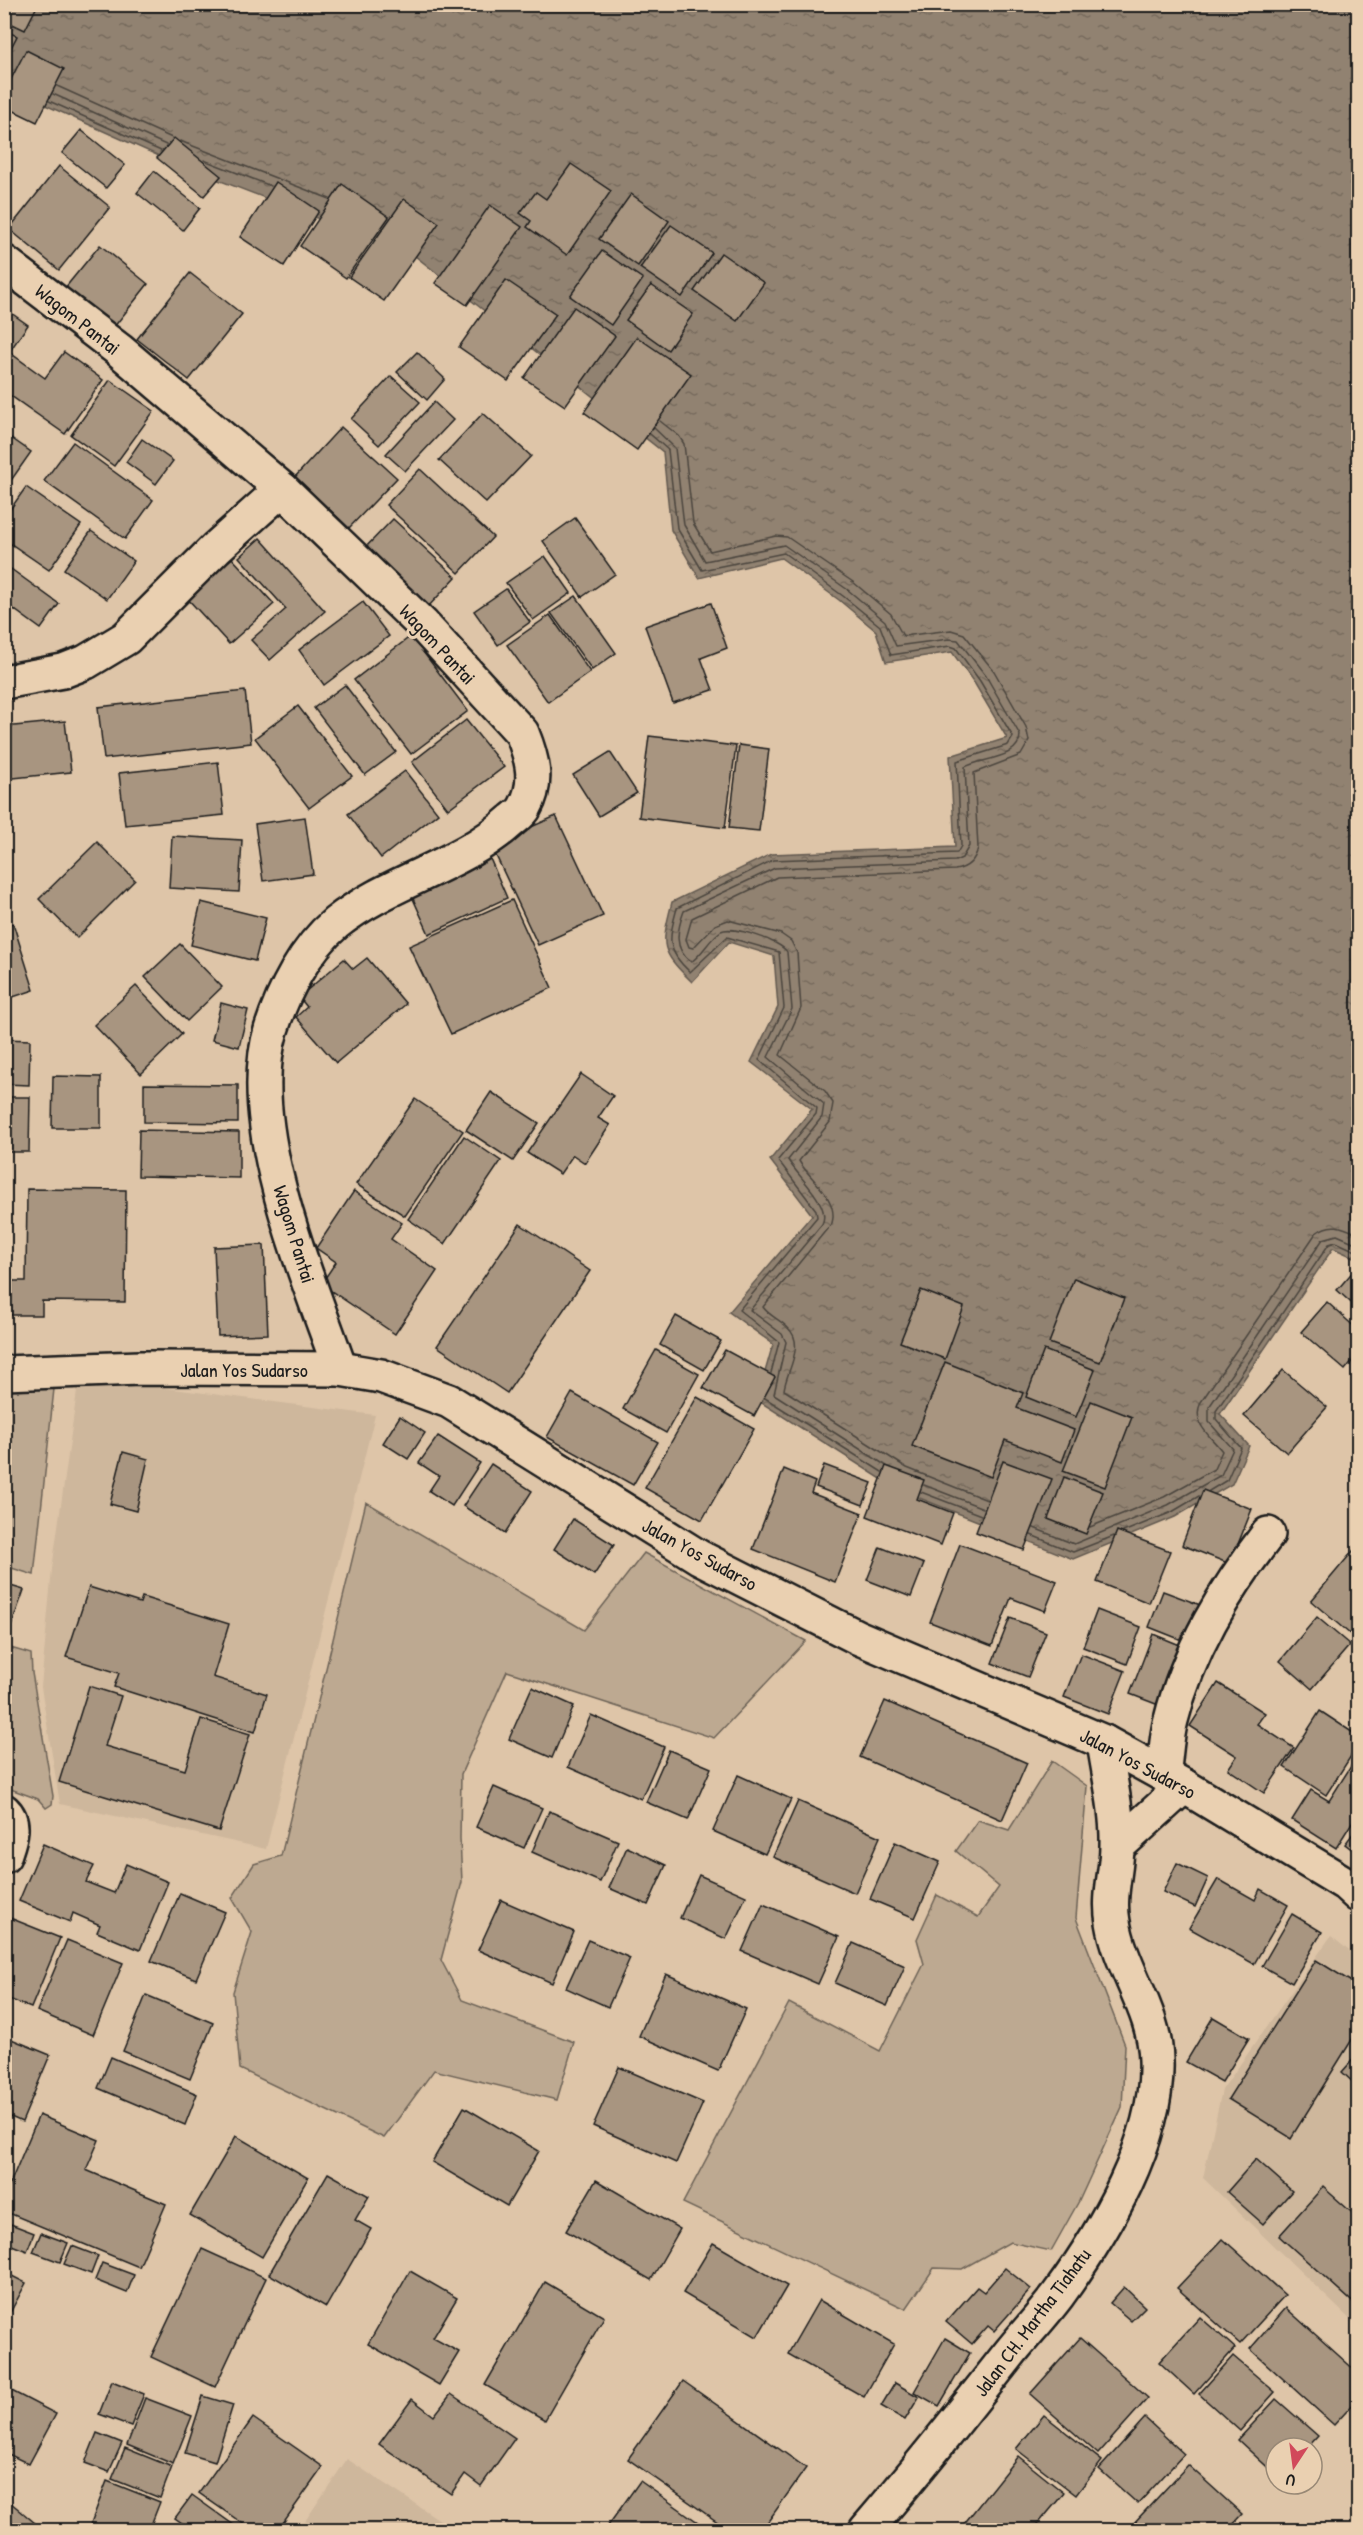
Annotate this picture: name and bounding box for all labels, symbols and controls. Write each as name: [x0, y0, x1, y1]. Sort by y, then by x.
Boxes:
street label: Wagom Pantai: [30, 277, 126, 361]
street label: Wagom Pantai: [394, 598, 482, 690]
street label: Wagom Pantai: [267, 1182, 323, 1286]
street label: Jalan Yos Sudarso: [180, 1356, 308, 1383]
street label: Jalan Yos Sudarso: [638, 1511, 762, 1597]
street label: Jalan Yos Sudarso: [1075, 1721, 1201, 1805]
street label: Jalan CH. Martha Tiahatu: [967, 2242, 1097, 2402]
north arrow: [1264, 2436, 1324, 2496]
text: U: [1284, 2469, 1297, 2492]

